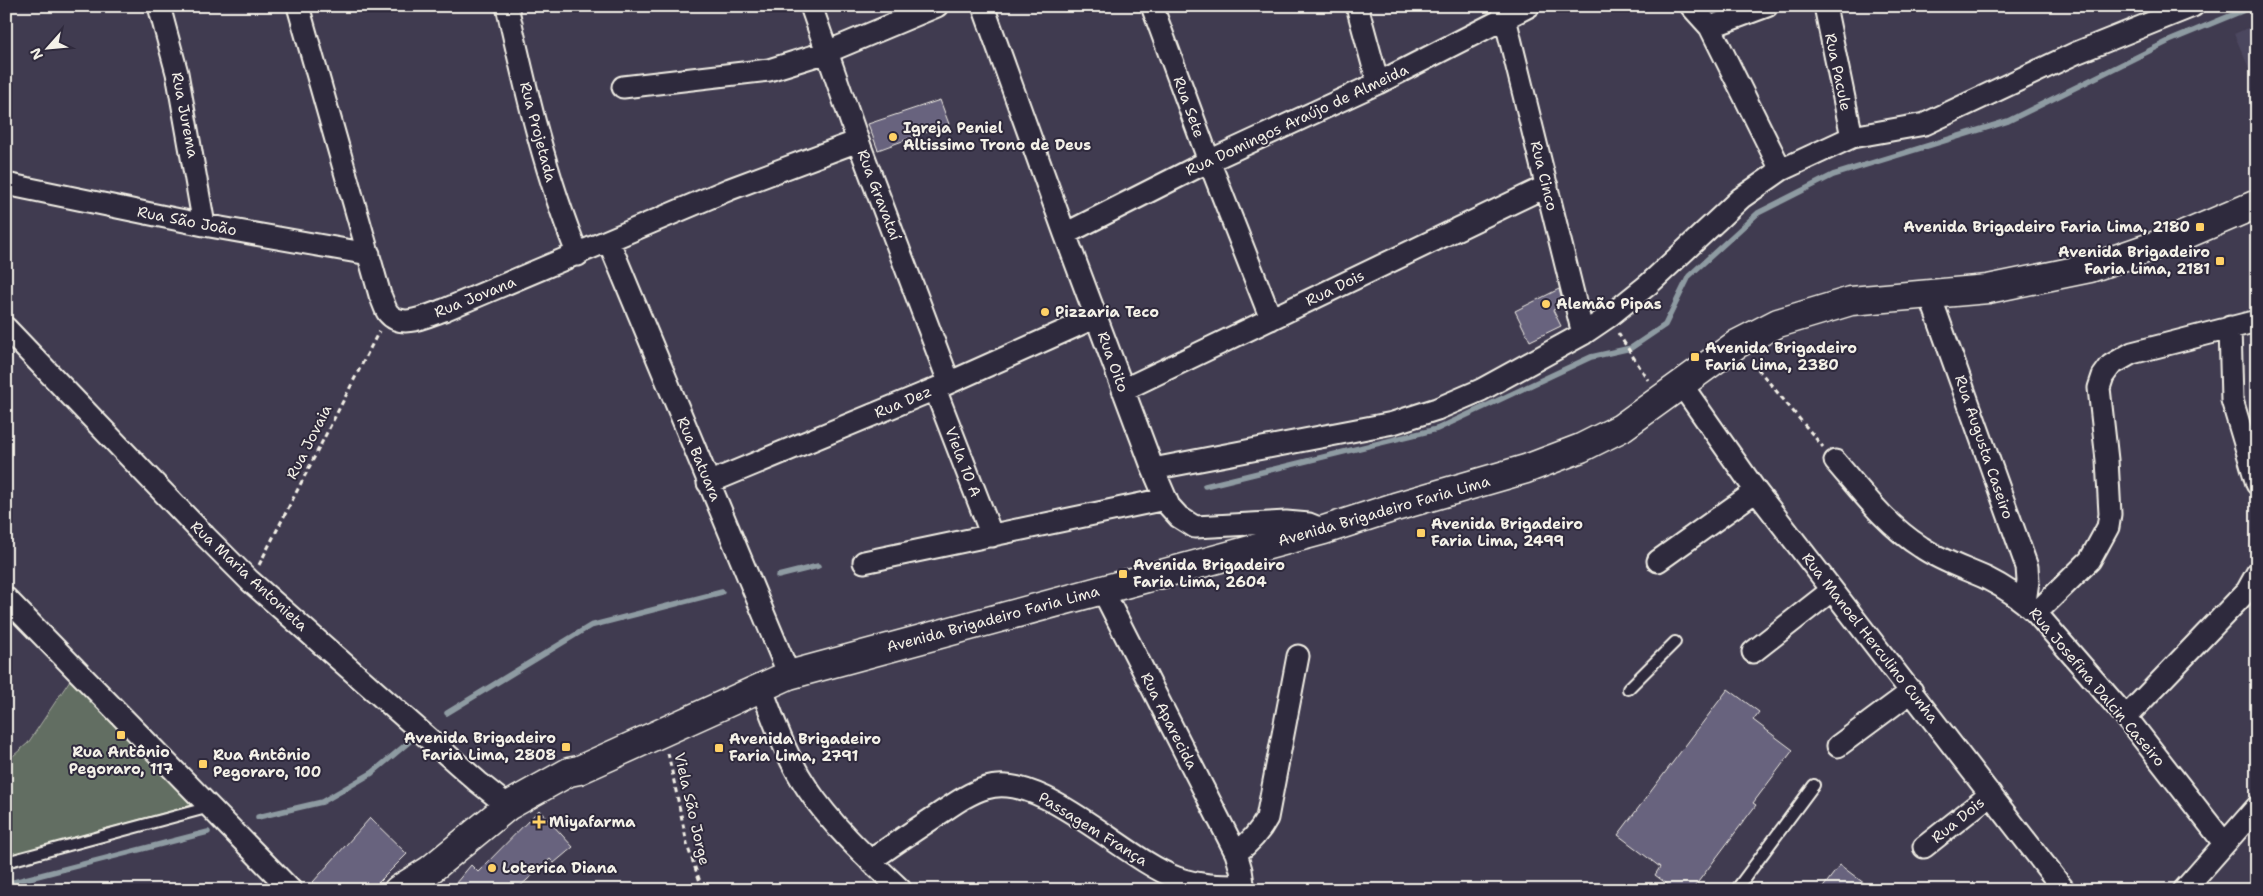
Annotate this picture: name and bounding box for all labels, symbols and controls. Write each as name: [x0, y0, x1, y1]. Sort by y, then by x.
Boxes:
north arrow: [22, 22, 72, 72]
street label: Rua Pacule: [1820, 31, 1856, 113]
text: N: [26, 45, 47, 63]
street label: Rua Domingos Araújo de Almeida: [1183, 59, 1412, 180]
street label: Rua Jurema: [167, 70, 203, 160]
street label: Rua Sete: [1169, 74, 1209, 140]
street label: Rua Projetada: [515, 80, 561, 185]
place label: Igreja Peniel Altissimo Trono de Deus: [903, 118, 1091, 155]
marker: Igreja Peniel Altissimo Trono de Deus: [887, 131, 899, 143]
street label: Rua Cinco: [1526, 139, 1562, 213]
street label: Rua Gravataí: [853, 147, 906, 244]
street label: Rua São João: [136, 202, 238, 240]
place label: Avenida Brigadeiro Faria Lima, 2180: [1903, 217, 2190, 237]
marker: Avenida Brigadeiro Faria Lima, 2180: [2194, 221, 2206, 233]
place label: Avenida Brigadeiro Faria Lima, 2181: [2058, 242, 2210, 279]
marker: Avenida Brigadeiro Faria Lima, 2181: [2214, 255, 2226, 267]
street label: Rua Dois: [1302, 265, 1368, 311]
street label: Rua Jovana: [431, 271, 519, 322]
place label: Alemão Pipas: [1556, 294, 1662, 314]
marker: Alemão Pipas: [1540, 298, 1552, 310]
place label: Pizzaria Teco: [1055, 302, 1159, 322]
marker: Pizzaria Teco: [1039, 306, 1051, 318]
street label: Rua Oito: [1093, 329, 1133, 395]
place label: Avenida Brigadeiro Faria Lima, 2380: [1705, 338, 1857, 375]
marker: Avenida Brigadeiro Faria Lima, 2380: [1689, 351, 1701, 363]
street label: Rua Augusta Caseiro: [1950, 372, 2018, 522]
street label: Rua Dez: [871, 381, 935, 423]
street label: Rua Jovaia: [282, 401, 337, 483]
street label: Rua Batuara: [672, 414, 726, 505]
street label: Viela 10 A: [940, 424, 986, 500]
street label: Avenida Brigadeiro Faria Lima: [1276, 471, 1493, 551]
place label: Avenida Brigadeiro Faria Lima, 2499: [1431, 514, 1583, 551]
street label: Rua Maria Antonieta: [186, 516, 312, 636]
marker: Avenida Brigadeiro Faria Lima, 2499: [1415, 527, 1427, 539]
street label: Rua Manoel Herculino Cunha: [1797, 549, 1943, 728]
place label: Avenida Brigadeiro Faria Lima, 2604: [1133, 555, 1285, 592]
marker: Avenida Brigadeiro Faria Lima, 2604: [1117, 568, 1129, 580]
street label: Avenida Brigadeiro Faria Lima: [884, 581, 1102, 657]
street label: Rua Josefina Dalcin Caseiro: [2025, 603, 2169, 771]
street label: Rua Aparecida: [1136, 669, 1202, 773]
place label: Avenida Brigadeiro Faria Lima, 2808: [404, 728, 556, 765]
marker: Rua Antônio Pegoraro, 117: [115, 729, 127, 741]
place label: Avenida Brigadeiro Faria Lima, 2791: [729, 729, 881, 766]
marker: Avenida Brigadeiro Faria Lima, 2808: [560, 741, 572, 753]
place label: Rua Antônio Pegoraro, 117: [69, 742, 174, 779]
marker: Avenida Brigadeiro Faria Lima, 2791: [713, 742, 725, 754]
place label: Rua Antônio Pegoraro, 100: [213, 745, 321, 782]
street label: Viela São Jorge: [669, 751, 715, 867]
marker: Rua Antônio Pegoraro, 100: [197, 758, 209, 770]
street label: Passagem França: [1035, 787, 1152, 871]
street label: Rua Dois: [1927, 792, 1989, 848]
place label: Miyafarma: [549, 812, 636, 832]
marker: Miyafarma: [533, 816, 545, 828]
place label: Loterica Diana: [502, 858, 618, 878]
marker: Loterica Diana: [486, 862, 498, 874]

